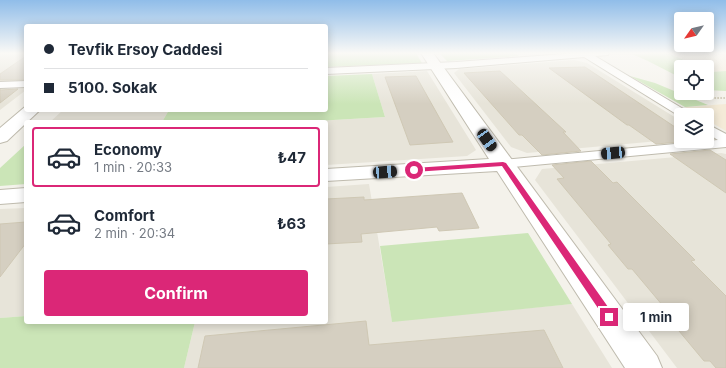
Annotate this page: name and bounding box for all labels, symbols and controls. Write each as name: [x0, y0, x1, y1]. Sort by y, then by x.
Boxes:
north arrow: [674, 12, 714, 52]
map controls: [674, 12, 714, 148]
text: Tevfik Ersoy Caddesi: [68, 40, 222, 59]
button: locate: [674, 60, 714, 100]
text: 5100. Sokak: [68, 78, 157, 97]
button: layers: [674, 108, 714, 148]
car: [475, 127, 499, 153]
icon: car: [46, 139, 82, 175]
text: Economy: [94, 140, 162, 159]
car: [601, 146, 625, 160]
text: ₺47: [277, 148, 306, 167]
text: 1 min · 20:33: [94, 159, 172, 175]
route start: [405, 161, 423, 179]
car: [373, 165, 397, 179]
icon: car: [46, 205, 82, 241]
text: Comfort: [94, 206, 155, 225]
text: ₺63: [277, 214, 306, 233]
text: 2 min · 20:34: [94, 225, 175, 241]
button: Confirm: [44, 270, 308, 316]
callout: 1 min: [623, 303, 689, 331]
route end: [600, 308, 618, 326]
text: 1 min: [640, 309, 672, 325]

